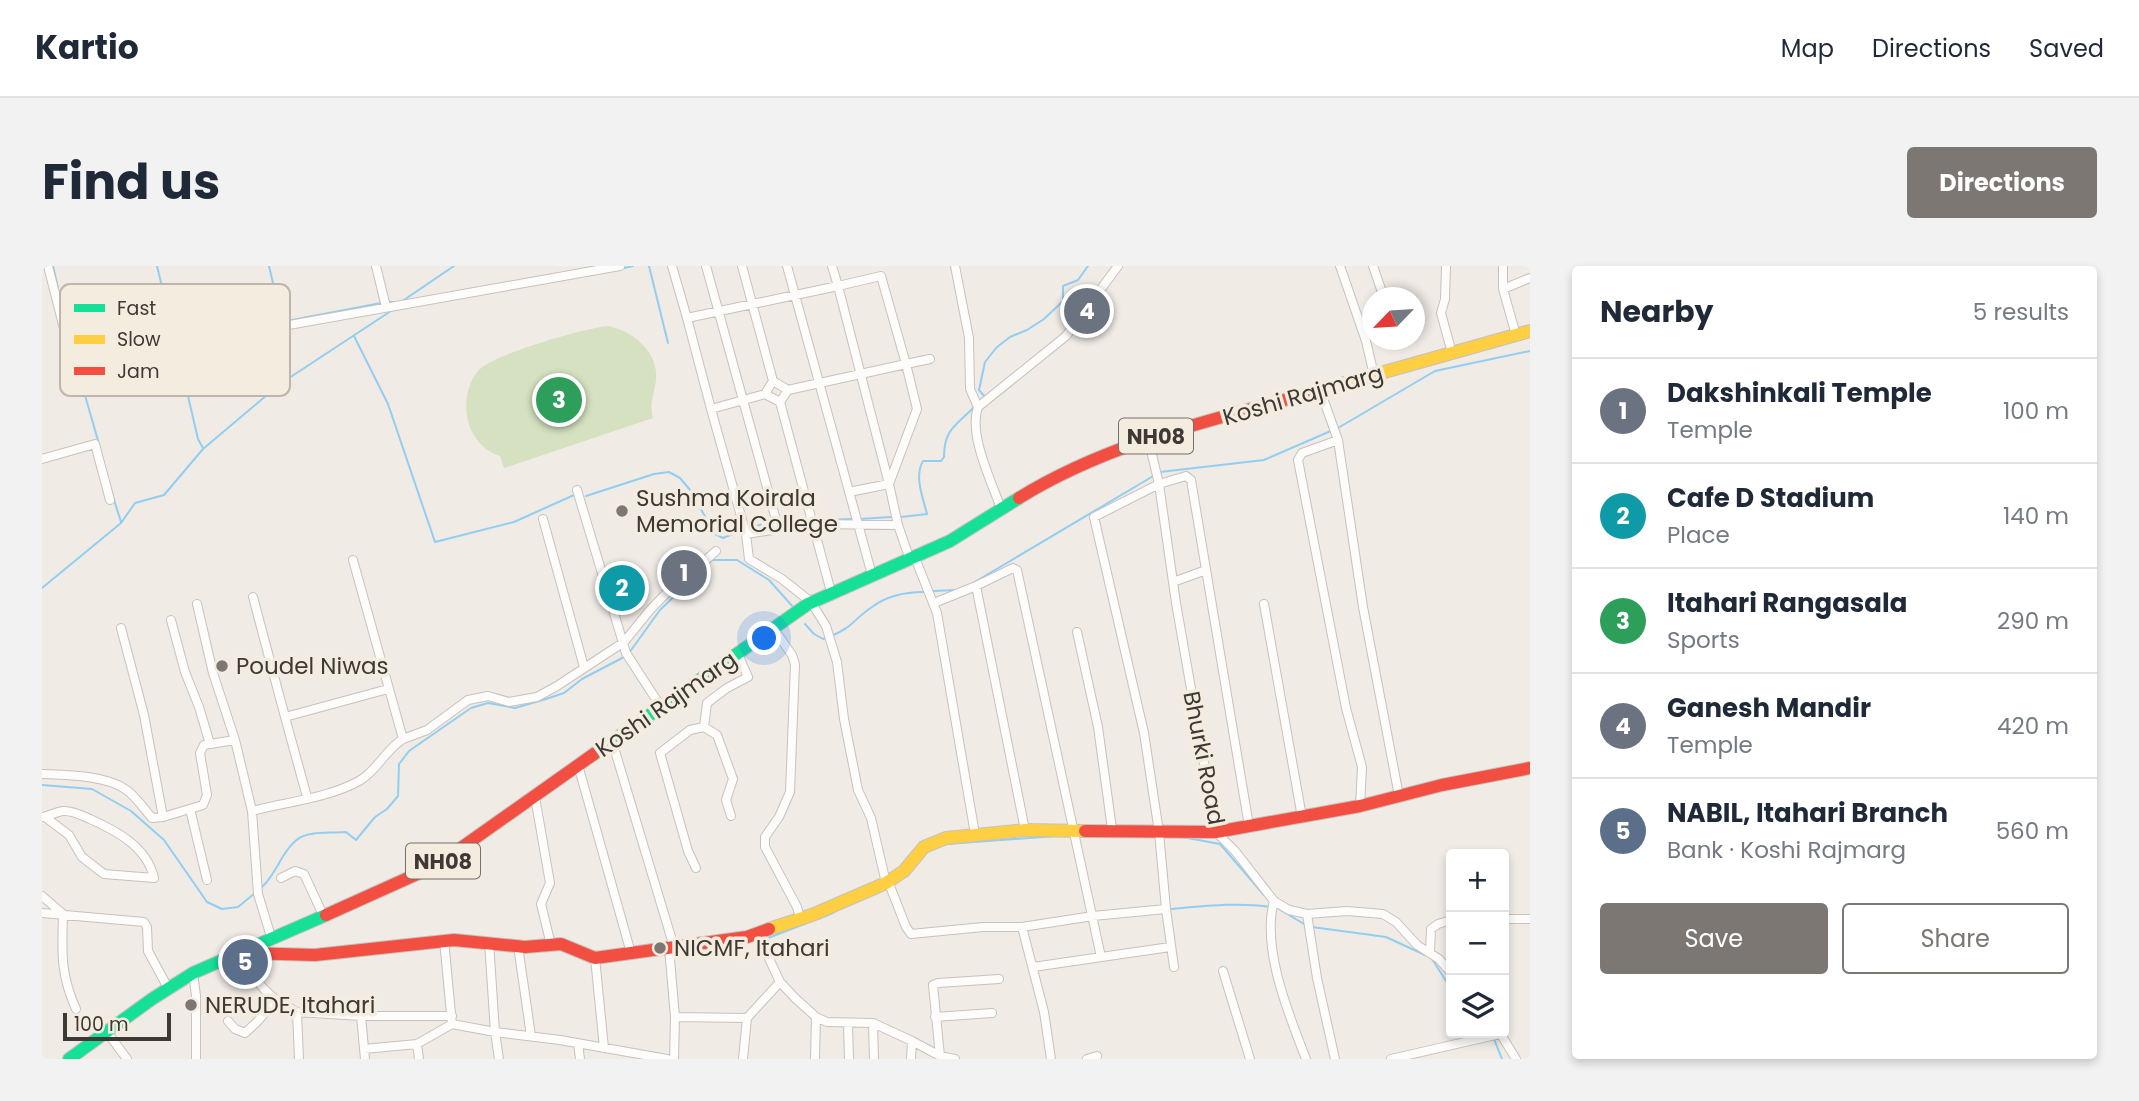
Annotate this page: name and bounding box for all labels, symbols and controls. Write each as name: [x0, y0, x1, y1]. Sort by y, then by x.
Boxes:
text: Kartio: [35, 24, 139, 71]
text: Map: [1781, 32, 1834, 65]
text: Directions: [1872, 32, 1991, 65]
text: Saved: [2029, 32, 2104, 65]
button: Directions: [1907, 147, 2097, 218]
text: Find us: [42, 148, 220, 216]
legend: [60, 284, 290, 396]
pin: 4: [1064, 285, 1110, 337]
north arrow: [1362, 287, 1425, 350]
text: Nearby: [1600, 290, 1714, 333]
text: Fast: [117, 295, 156, 322]
text: 5 results: [1973, 296, 2069, 328]
text: Slow: [117, 326, 161, 353]
street label: Koshi Rajmarg: [1219, 357, 1387, 433]
text: Jam: [117, 358, 159, 385]
pin: 3: [536, 374, 582, 426]
text: Dakshinkali Temple: [1667, 375, 1932, 411]
text: 1: [1619, 395, 1627, 427]
text: 100 m: [2003, 395, 2069, 427]
text: Temple: [1667, 414, 1753, 446]
road number: NH08: [1119, 418, 1193, 454]
text: Cafe D Stadium: [1667, 480, 1874, 516]
place label: Sushma Koirala Memorial College: [636, 482, 838, 540]
text: 2: [1616, 500, 1630, 532]
text: 140 m: [2003, 500, 2069, 532]
marker: Sushma Koirala Memorial College: [614, 503, 630, 519]
text: Place: [1667, 519, 1730, 551]
pin: 1: [661, 547, 707, 599]
pin: 2: [599, 562, 645, 614]
text: Itahari Rangasala: [1667, 585, 1907, 621]
text: 3: [1616, 605, 1630, 637]
text: 290 m: [1997, 605, 2069, 637]
your location: [747, 621, 781, 655]
text: Sports: [1667, 624, 1740, 656]
street label: Koshi Rajmarg: [589, 643, 743, 765]
place label: Poudel Niwas: [236, 650, 389, 682]
marker: Poudel Niwas: [214, 658, 230, 674]
street label: Bhurki Road: [1175, 688, 1233, 828]
text: Ganesh Mandir: [1667, 690, 1871, 726]
text: 4: [1615, 710, 1631, 742]
text: 420 m: [1997, 710, 2069, 742]
text: Temple: [1667, 729, 1753, 761]
text: NABIL, Itahari Branch: [1667, 795, 1948, 831]
text: 5: [1616, 815, 1630, 847]
text: 560 m: [1996, 815, 2069, 847]
text: Bank · Koshi Rajmarg: [1667, 834, 1906, 866]
road number: NH08: [406, 844, 480, 878]
map controls: [1446, 849, 1509, 1038]
button: +: [1446, 849, 1509, 912]
button: Save: [1600, 903, 1828, 974]
button: Share: [1842, 903, 2069, 974]
button: −: [1446, 912, 1509, 975]
place label: NICMF, Itahari: [674, 932, 830, 964]
pin: 5: [222, 936, 268, 988]
marker: NICMF, Itahari: [652, 940, 668, 956]
button: layers: [1446, 975, 1509, 1038]
place label: NERUDE, Itahari: [205, 989, 375, 1021]
marker: NERUDE, Itahari: [183, 997, 199, 1013]
scale bar: [63, 1010, 172, 1042]
text: 100 m: [74, 1011, 129, 1038]

